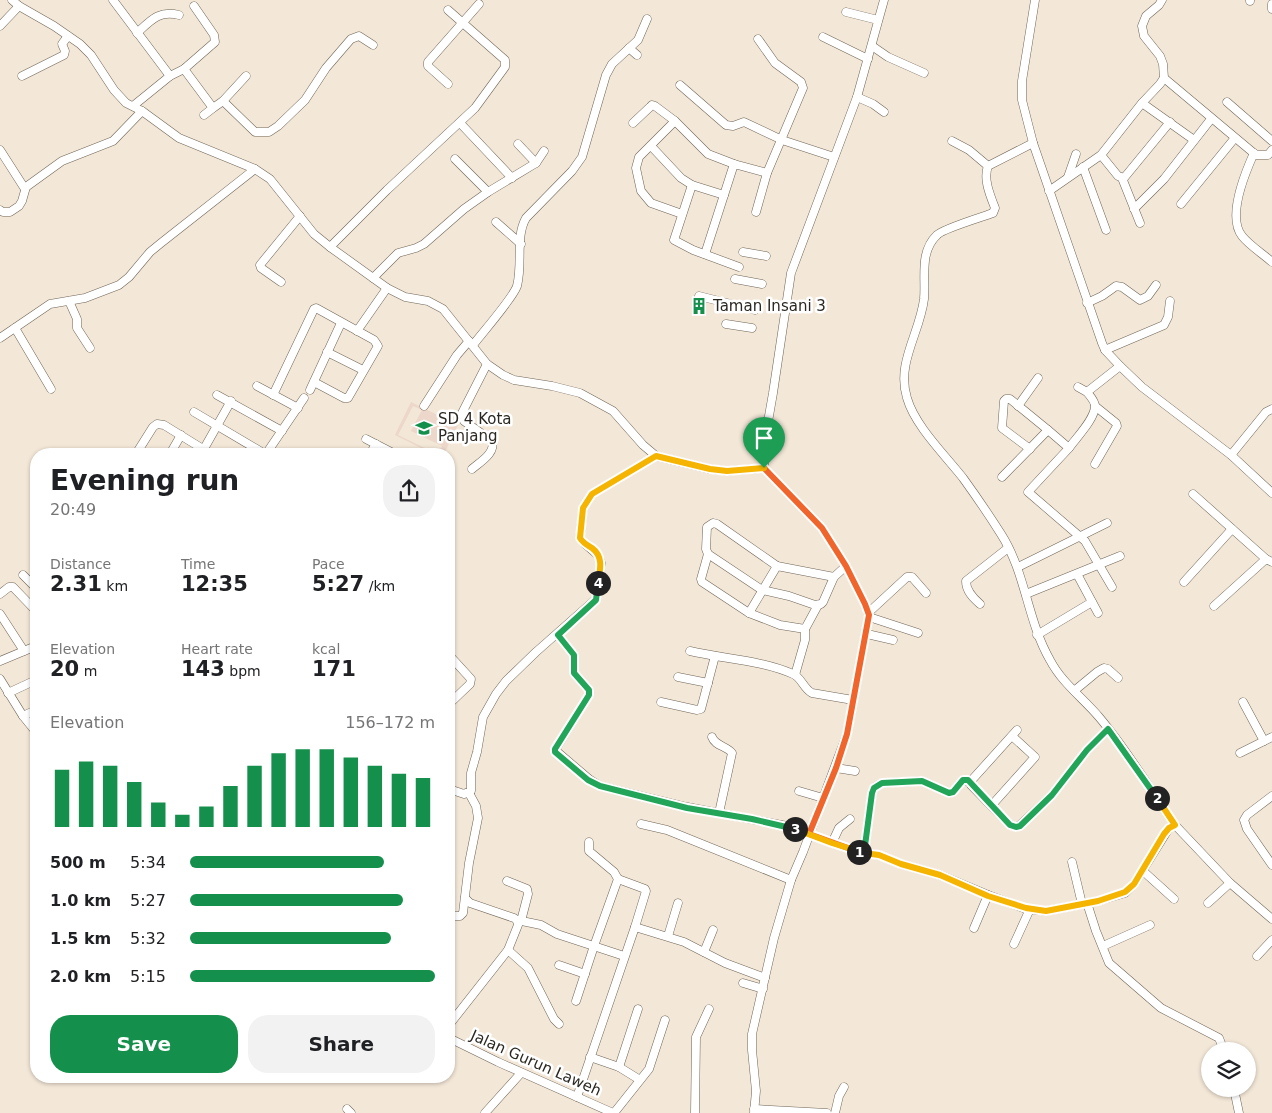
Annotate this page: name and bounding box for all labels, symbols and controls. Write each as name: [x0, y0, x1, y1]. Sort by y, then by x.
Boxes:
building icon: Taman Insani 3: [689, 296, 709, 316]
place label: Taman Insani 3: [712, 297, 826, 315]
place label: SD 4 Kota Panjang: [438, 410, 512, 445]
pin: [743, 417, 785, 468]
school or university icon: SD 4 Kota Panjang: [414, 418, 434, 438]
icon: arrive: [750, 424, 778, 452]
text: Evening run: [50, 464, 239, 497]
button: share: [383, 465, 435, 517]
text: 20:49: [50, 500, 96, 519]
text: Distance: [50, 556, 111, 572]
text: Time: [181, 556, 215, 572]
text: Pace: [312, 556, 345, 572]
pin: 4: [586, 570, 610, 596]
text: 2.31: [50, 572, 102, 596]
text: 12:35: [181, 572, 248, 596]
text: 5:27: [312, 572, 364, 596]
text: 4: [594, 575, 603, 591]
text: km: [102, 578, 128, 594]
text: /km: [364, 578, 395, 594]
text: Elevation: [50, 641, 115, 657]
text: Heart rate: [181, 641, 253, 657]
text: kcal: [312, 641, 340, 657]
text: 20: [50, 657, 79, 681]
text: 143: [181, 657, 225, 681]
text: 171: [312, 657, 356, 681]
text: m: [79, 663, 97, 679]
text: bpm: [225, 663, 261, 679]
text: Elevation: [50, 713, 124, 732]
text: 156–172 m: [345, 713, 435, 732]
pin: 2: [1144, 786, 1170, 810]
text: 2: [1153, 790, 1162, 806]
pin: 3: [782, 816, 808, 842]
text: 3: [791, 821, 800, 837]
pin: 1: [846, 840, 872, 864]
text: 1: [855, 844, 864, 860]
text: 500 m: [50, 853, 106, 872]
text: 5:34: [130, 853, 166, 872]
text: 1.0 km: [50, 891, 111, 910]
text: 5:27: [130, 891, 166, 910]
text: 1.5 km: [50, 929, 111, 948]
text: 5:32: [130, 929, 166, 948]
text: 2.0 km: [50, 967, 111, 986]
text: 5:15: [130, 967, 166, 986]
button: Save: [50, 1015, 238, 1073]
button: Share: [248, 1015, 435, 1073]
street label: Jalan Gurun Laweh: [467, 1026, 604, 1100]
map controls: [1201, 1042, 1256, 1097]
button: layers: [1201, 1042, 1256, 1097]

